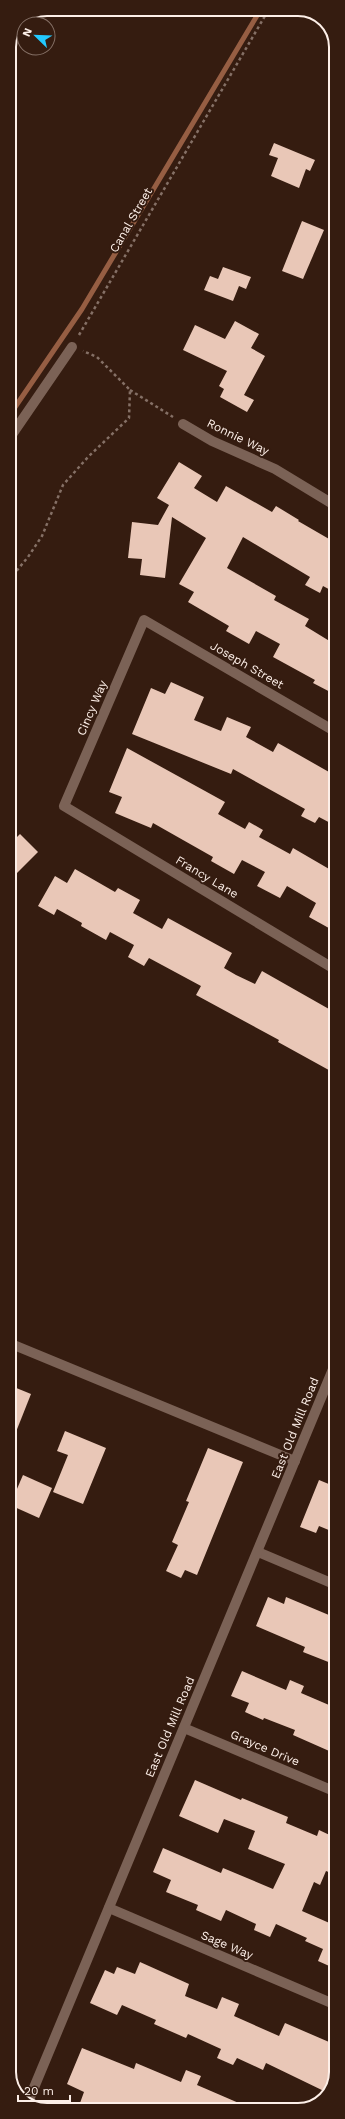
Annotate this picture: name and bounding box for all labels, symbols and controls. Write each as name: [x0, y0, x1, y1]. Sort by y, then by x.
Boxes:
north arrow: [16, 16, 56, 56]
text: N: [20, 26, 35, 39]
street label: Canal Street: [107, 185, 155, 255]
street label: Ronnie Way: [205, 416, 272, 458]
street label: Joseph Street: [208, 638, 286, 692]
street label: Cincy Way: [74, 677, 110, 738]
street label: Francy Lane: [173, 853, 241, 901]
street label: East Old Mill Road: [268, 1375, 322, 1481]
street label: East Old Mill Road: [142, 1675, 198, 1779]
street label: Grayce Drive: [228, 1727, 302, 1769]
street label: Sage Way: [199, 1928, 256, 1963]
scale bar: [18, 2077, 70, 2103]
text: 20 m: [24, 2084, 54, 2098]

